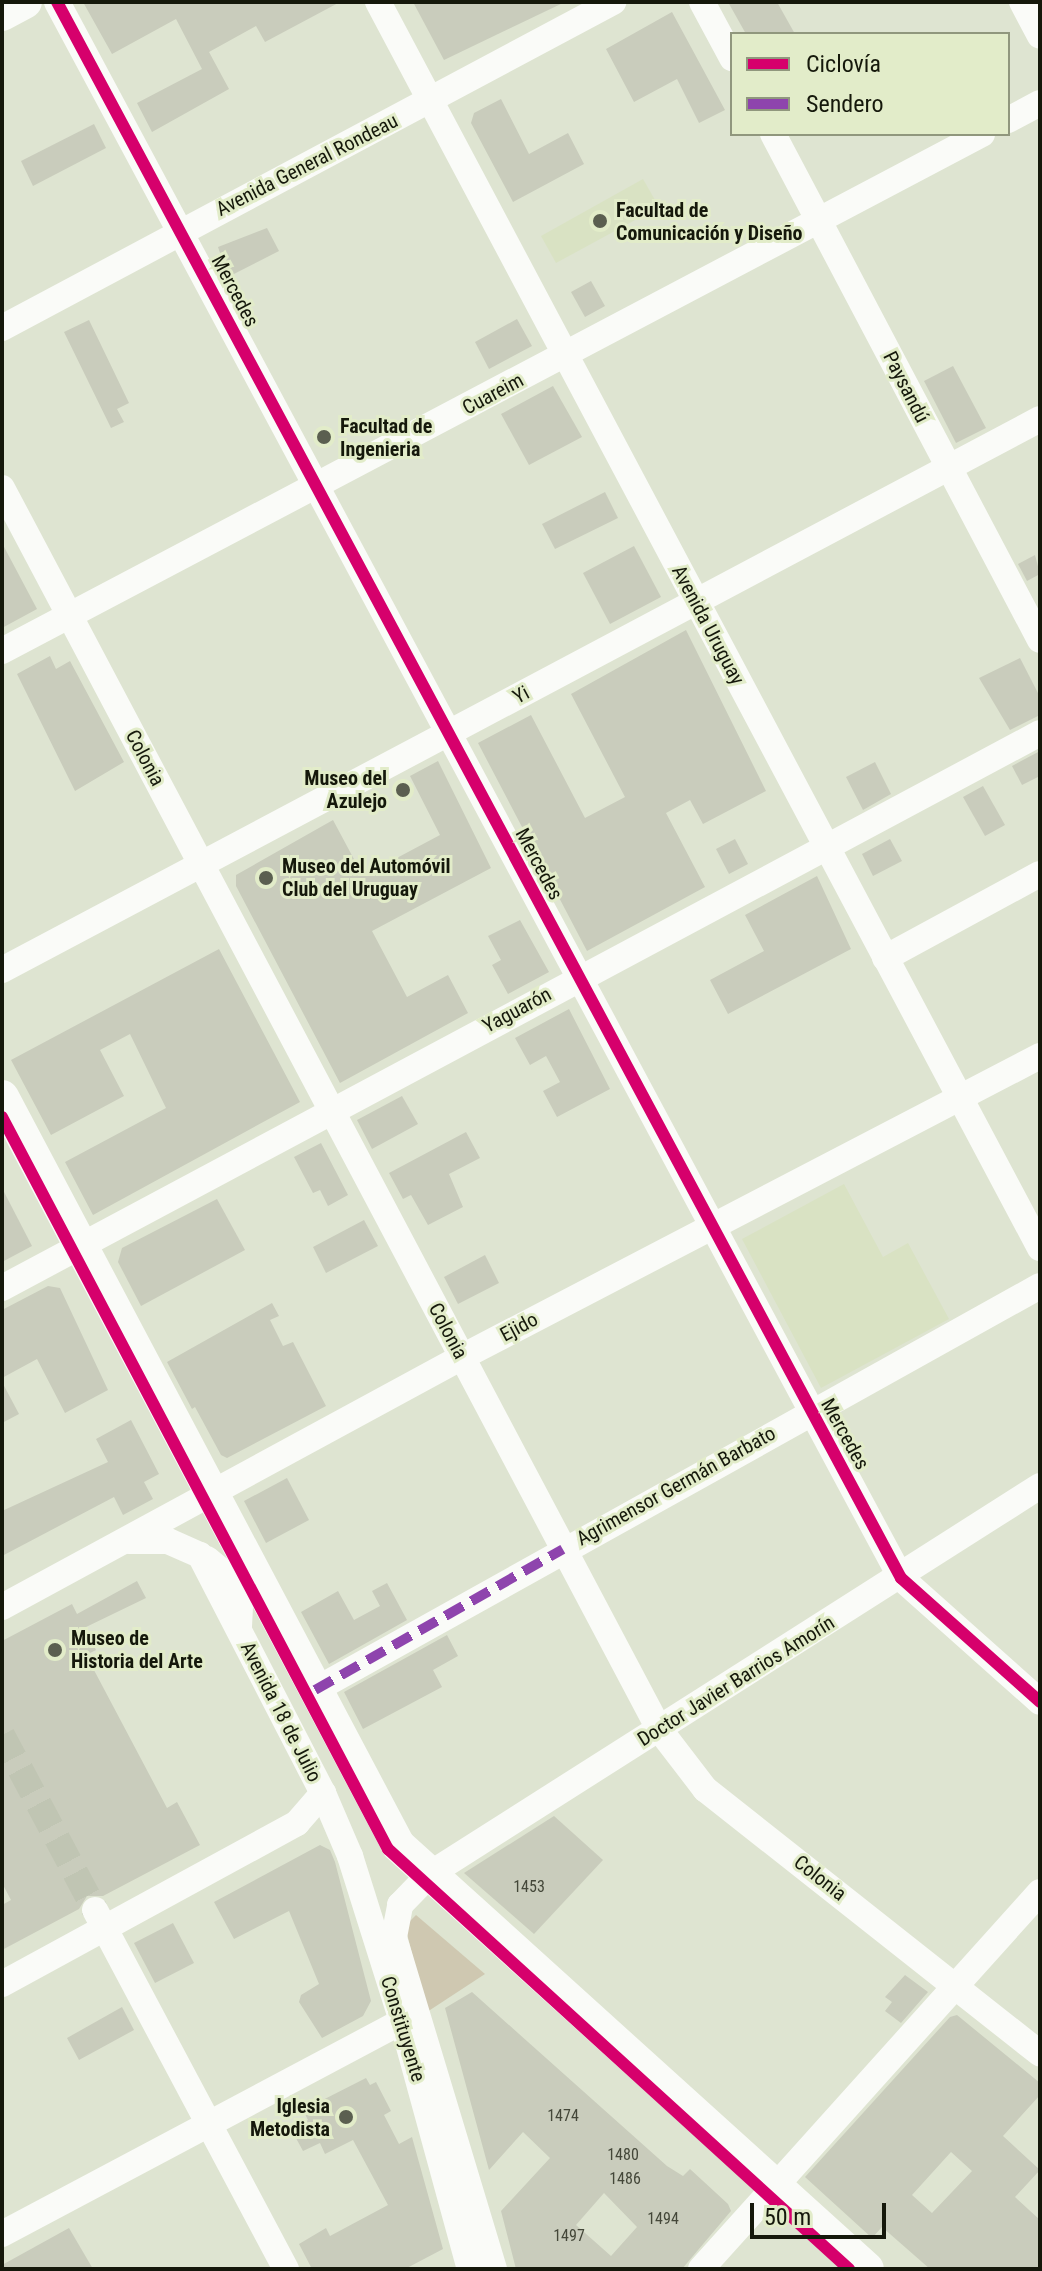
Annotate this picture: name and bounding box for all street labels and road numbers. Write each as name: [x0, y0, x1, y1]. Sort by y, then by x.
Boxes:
street label: Avenida General Rondeau: [212, 109, 402, 221]
street label: Mercedes: [206, 251, 264, 331]
street label: Paysandú: [878, 347, 934, 427]
street label: Cuareim: [458, 368, 528, 420]
street label: Avenida Uruguay: [667, 561, 749, 689]
street label: Yi: [509, 681, 533, 709]
street label: Colonia: [120, 726, 170, 790]
street label: Mercedes: [510, 824, 568, 904]
street label: Yaguarón: [479, 982, 555, 1038]
street label: Colonia: [423, 1299, 473, 1363]
street label: Ejido: [496, 1307, 542, 1347]
street label: Mercedes: [816, 1394, 874, 1474]
street label: Agrimensor Germán Barbato: [572, 1421, 780, 1551]
street label: Doctor Javier Barrios Amorín: [633, 1611, 839, 1751]
street label: Avenida 18 de Julio: [235, 1638, 327, 1786]
street label: Colonia: [789, 1850, 851, 1906]
street label: Constituyente: [376, 1973, 430, 2085]

